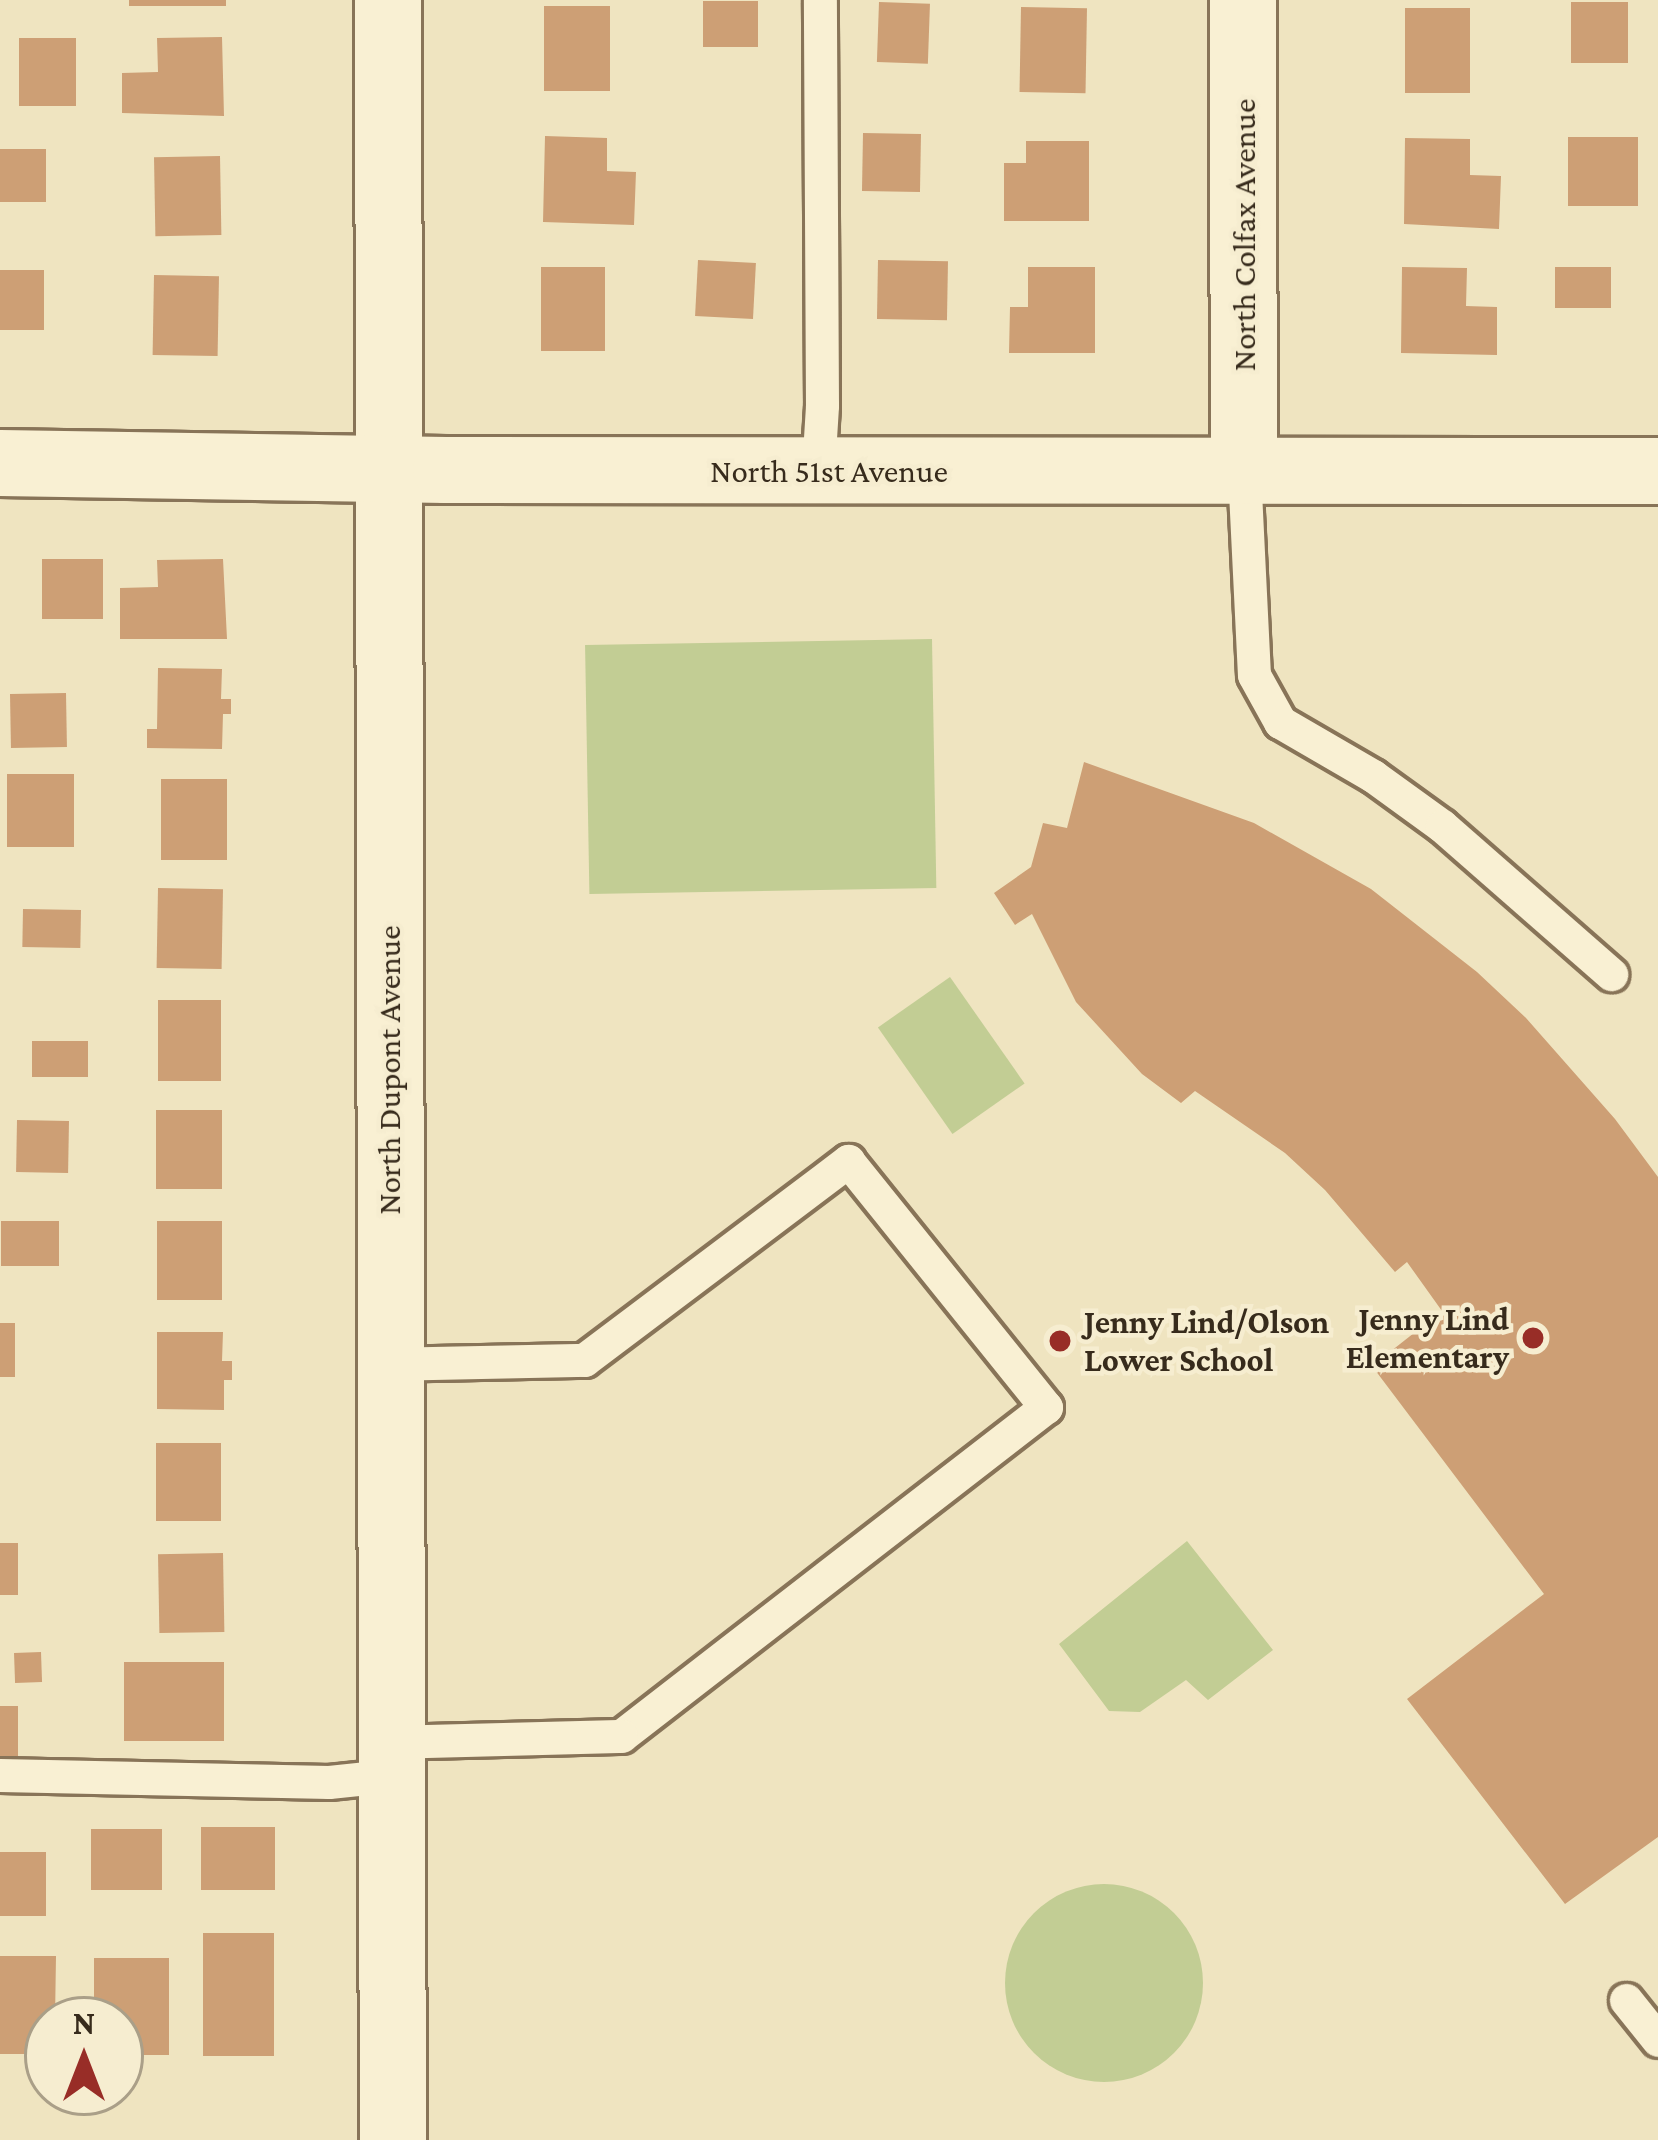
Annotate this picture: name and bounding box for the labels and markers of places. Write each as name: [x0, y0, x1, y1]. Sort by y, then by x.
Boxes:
place label: Jenny Lind Elementary: [1346, 1299, 1509, 1377]
place label: Jenny Lind/Olson Lower School: [1084, 1302, 1329, 1380]
marker: Jenny Lind Elementary: [1520, 1325, 1546, 1351]
marker: Jenny Lind/Olson Lower School: [1047, 1328, 1073, 1354]

